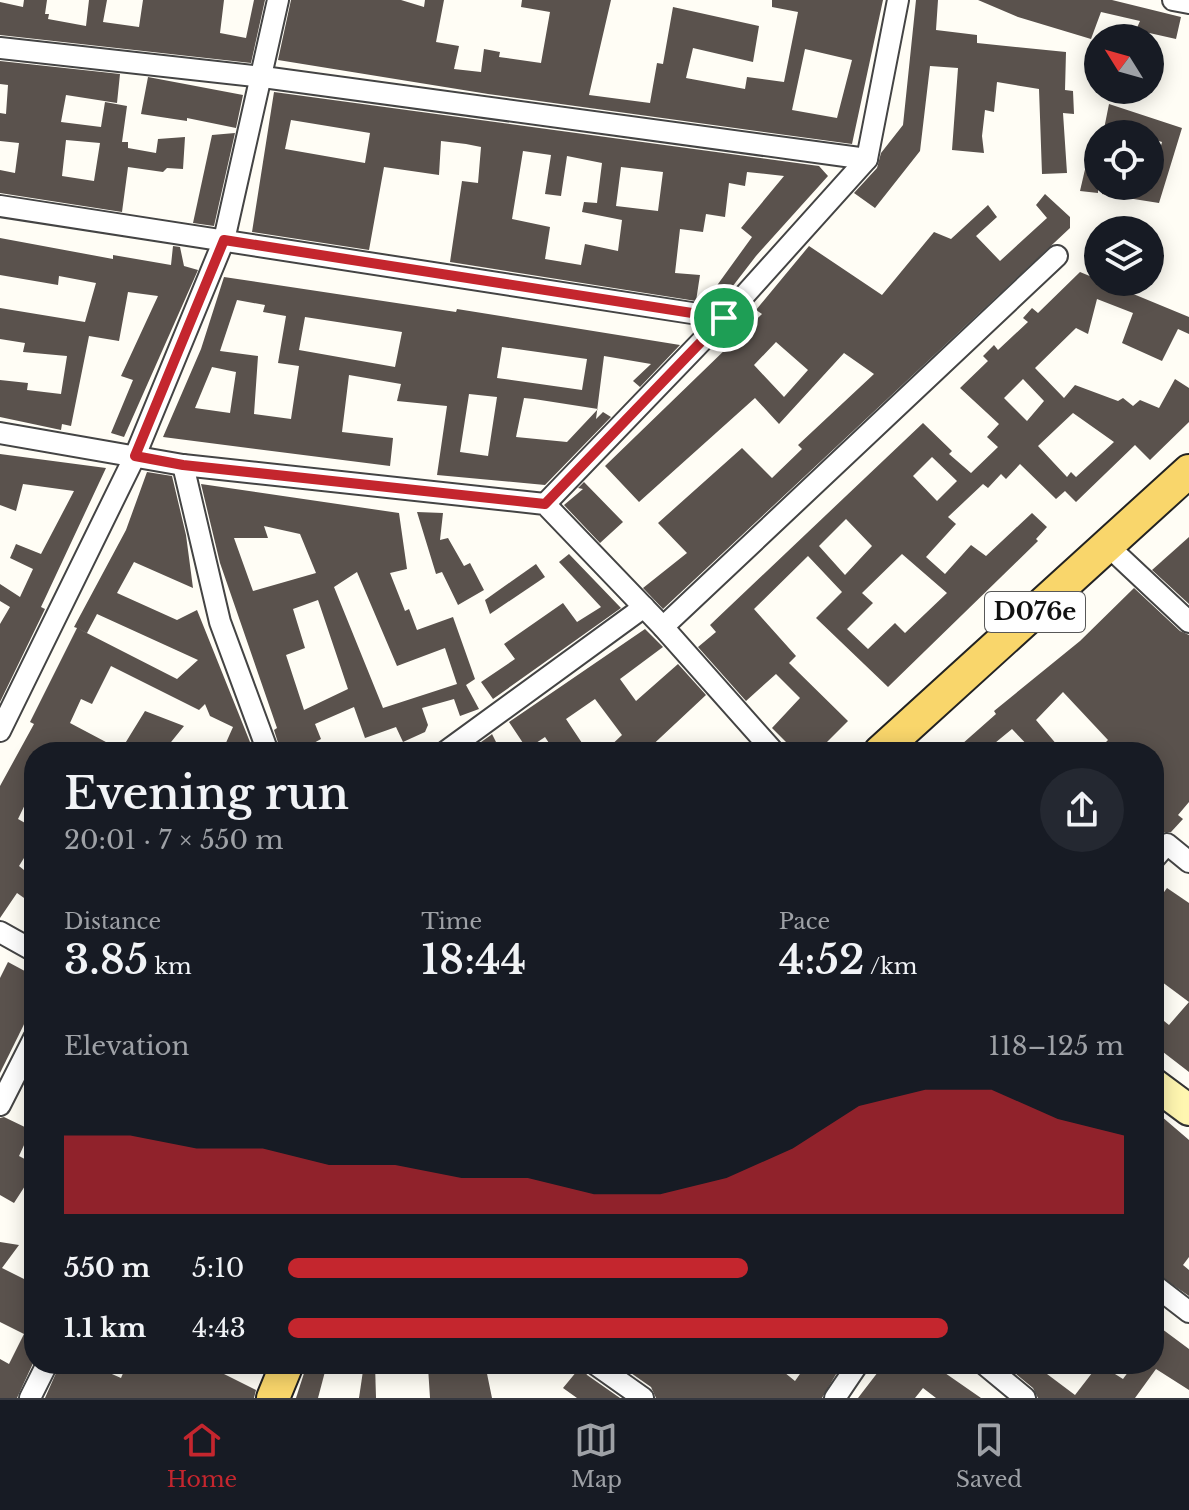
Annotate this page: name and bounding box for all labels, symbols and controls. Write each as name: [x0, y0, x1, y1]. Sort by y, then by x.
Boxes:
north arrow: [1084, 24, 1164, 104]
map controls: [1084, 24, 1164, 296]
button: locate: [1084, 120, 1164, 200]
button: layers: [1084, 216, 1164, 296]
pin: [690, 284, 758, 352]
icon: arrive: [702, 296, 746, 340]
road number: D076e: [985, 592, 1085, 632]
text: Evening run: [64, 766, 349, 821]
button: share: [1040, 768, 1124, 852]
text: 20:01 · 7 × 550 m: [64, 824, 283, 856]
text: Distance: [64, 908, 161, 935]
text: Time: [421, 908, 482, 935]
text: Pace: [779, 908, 830, 935]
text: 3.85: [64, 935, 148, 985]
text: 18:44: [421, 935, 526, 985]
text: 4:52: [779, 935, 865, 985]
text: km: [148, 953, 192, 980]
text: /km: [865, 953, 917, 980]
text: Elevation: [64, 1030, 190, 1062]
text: 118–125 m: [988, 1030, 1124, 1062]
text: 550 m: [64, 1252, 150, 1284]
text: 5:10: [192, 1252, 244, 1284]
text: 1.1 km: [64, 1312, 146, 1344]
text: 4:43: [192, 1312, 246, 1344]
tab: Home: [167, 1418, 237, 1493]
tab: Map: [571, 1418, 622, 1493]
tab: Saved: [956, 1418, 1022, 1493]

